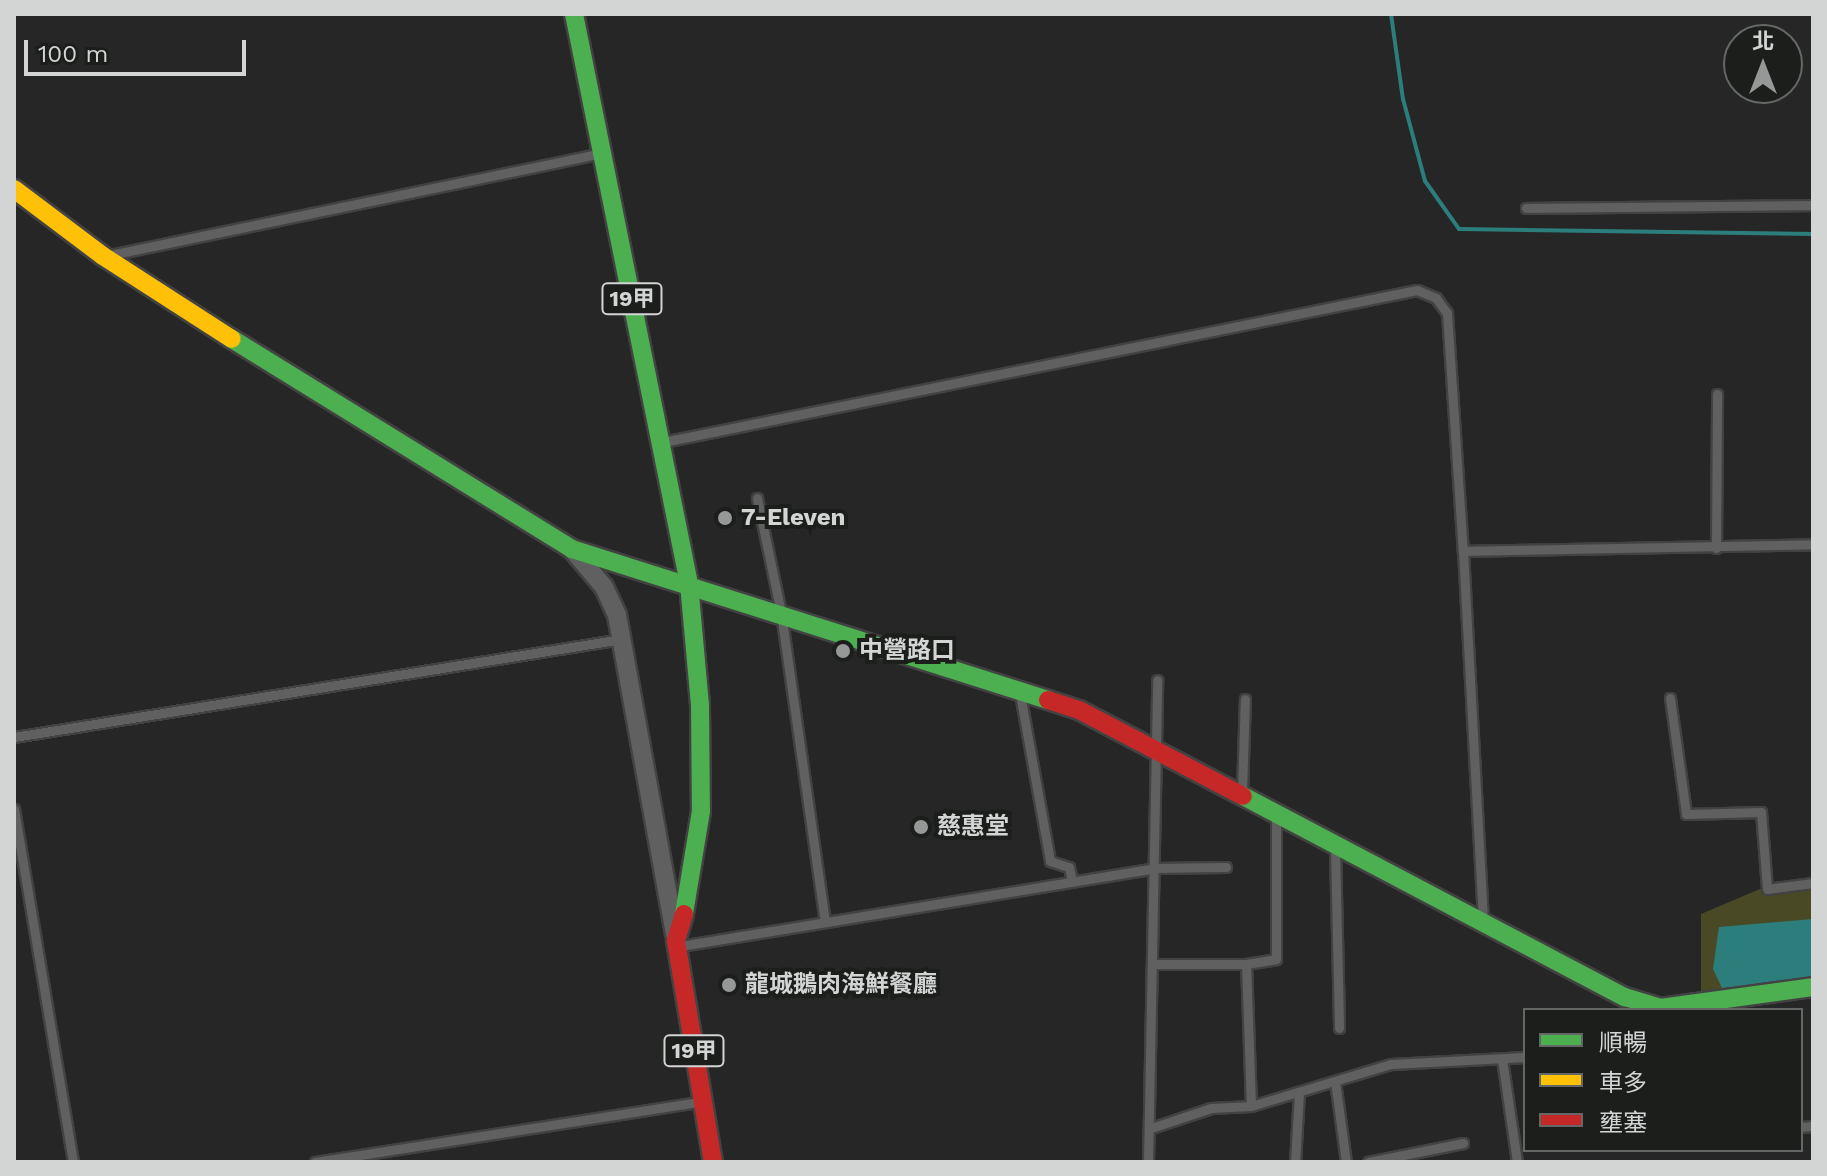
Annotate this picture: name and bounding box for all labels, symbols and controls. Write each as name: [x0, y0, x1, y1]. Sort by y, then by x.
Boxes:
scale bar: [28, 24, 250, 74]
north arrow: [1723, 24, 1803, 104]
text: 北: [1752, 29, 1774, 54]
text: 100 m: [38, 40, 108, 68]
road number: 19甲: [600, 281, 664, 317]
place label: 7-Eleven: [741, 504, 845, 532]
marker: 7-Eleven: [716, 509, 734, 527]
place label: 中營路口: [859, 637, 955, 665]
marker: 中營路口: [834, 642, 852, 660]
place label: 慈惠堂: [937, 813, 1009, 841]
marker: 慈惠堂: [912, 818, 930, 836]
place label: 龍城鵝肉海鮮餐廳: [745, 971, 937, 999]
marker: 龍城鵝肉海鮮餐廳: [720, 976, 738, 994]
legend: [1523, 1008, 1803, 1152]
text: 順暢: [1599, 1029, 1647, 1057]
road number: 19甲: [662, 1033, 726, 1069]
text: 車多: [1599, 1069, 1647, 1097]
text: 壅塞: [1599, 1109, 1647, 1137]

